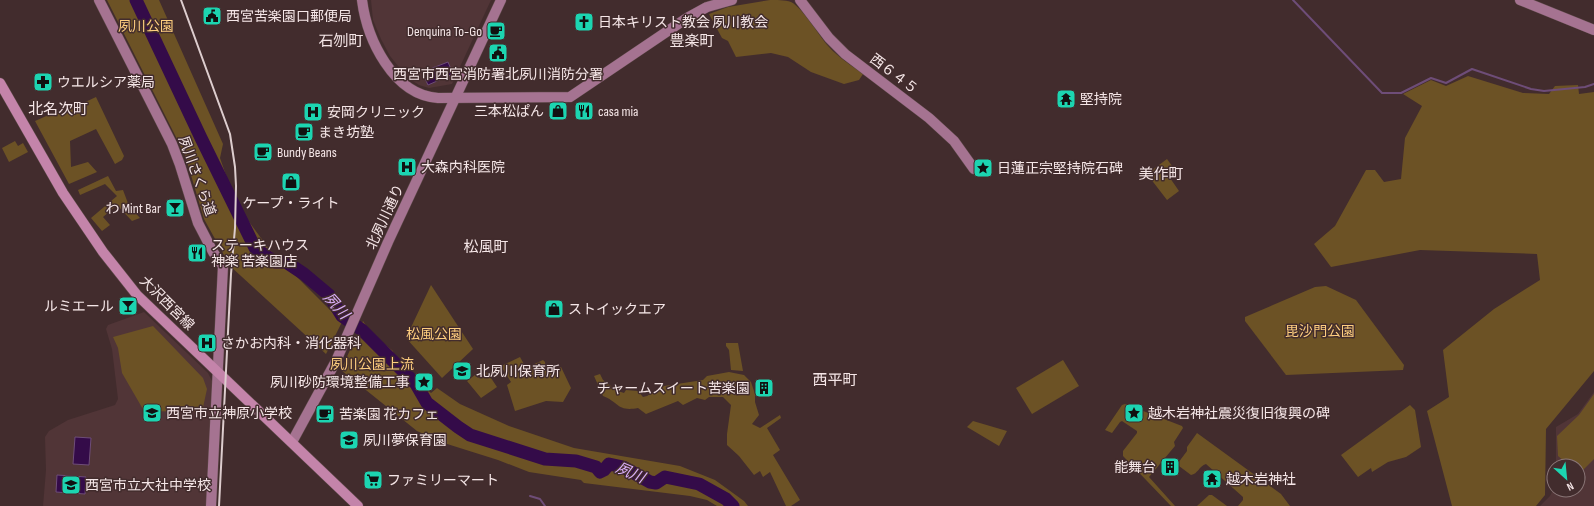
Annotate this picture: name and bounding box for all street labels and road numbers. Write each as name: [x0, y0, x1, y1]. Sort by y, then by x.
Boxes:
street label: 西６４５: [867, 50, 921, 98]
street label: 夙川さくら道: [175, 134, 219, 218]
street label: 北夙川通り: [363, 182, 407, 252]
street label: 大沢西宮線: [136, 272, 198, 334]

